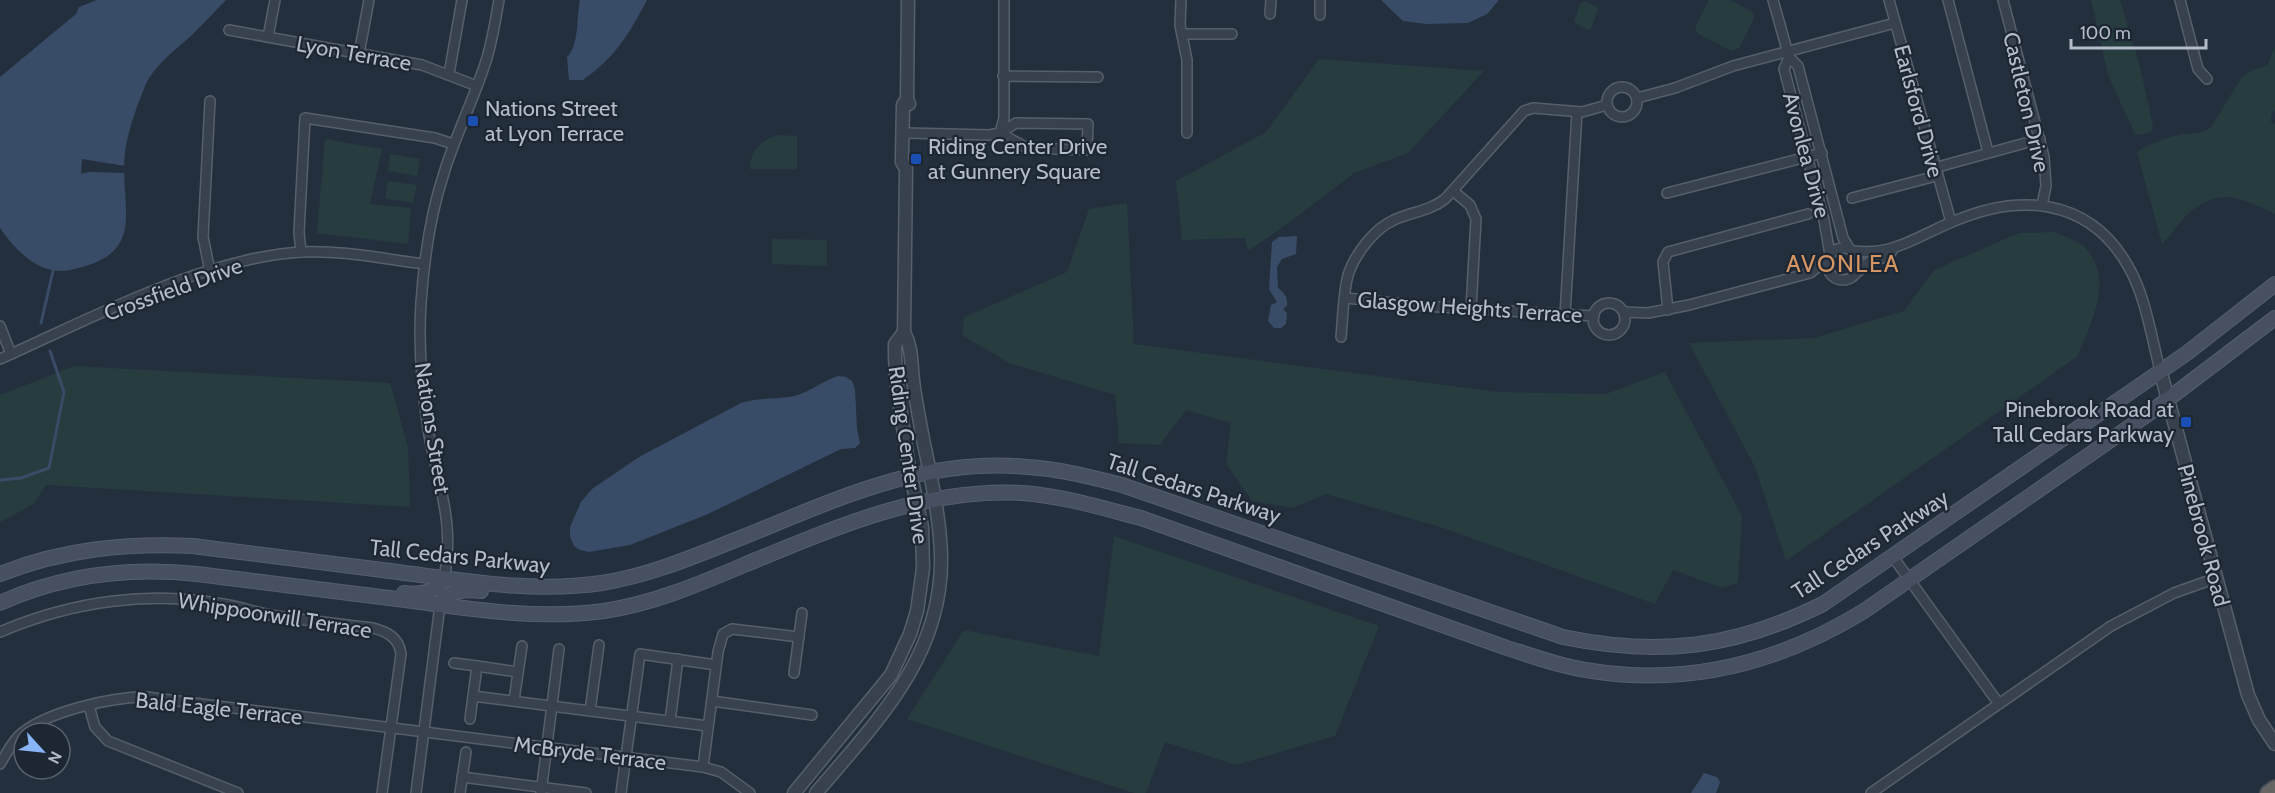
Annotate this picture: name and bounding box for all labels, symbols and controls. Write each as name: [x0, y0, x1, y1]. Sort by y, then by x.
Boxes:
scale bar: [2071, 12, 2206, 50]
text: 100 m: [2080, 22, 2131, 44]
street label: Castleton Drive: [1997, 29, 2056, 175]
street label: Lyon Terrace: [294, 30, 414, 77]
street label: Earlsford Drive: [1888, 42, 1949, 180]
street label: Avonlea Drive: [1777, 89, 1836, 221]
place label: Nations Street at Lyon Terrace: [485, 95, 624, 147]
marker: Nations Street at Lyon Terrace: [466, 114, 480, 128]
place label: Riding Center Drive at Gunnery Square: [928, 133, 1107, 185]
marker: Riding Center Drive at Gunnery Square: [909, 152, 923, 166]
district label: AVONLEA: [1786, 249, 1900, 278]
street label: Crossfield Drive: [100, 252, 246, 327]
street label: Glasgow Heights Terrace: [1357, 286, 1583, 329]
street label: Nations Street: [409, 360, 456, 496]
street label: Riding Center Drive: [883, 364, 934, 546]
place label: Pinebrook Road at Tall Cedars Parkway: [1993, 396, 2175, 448]
marker: Pinebrook Road at Tall Cedars Parkway: [2179, 415, 2193, 429]
street label: Tall Cedars Parkway: [1103, 448, 1284, 529]
street label: Pinebrook Road: [2172, 461, 2235, 609]
street label: Tall Cedars Parkway: [1787, 484, 1954, 605]
street label: Tall Cedars Parkway: [368, 534, 552, 579]
street label: Whippoorwill Terrace: [176, 587, 374, 644]
street label: Bald Eagle Terrace: [134, 686, 304, 731]
north arrow: [12, 721, 72, 781]
street label: McBryde Terrace: [512, 731, 668, 776]
text: N: [44, 748, 66, 767]

